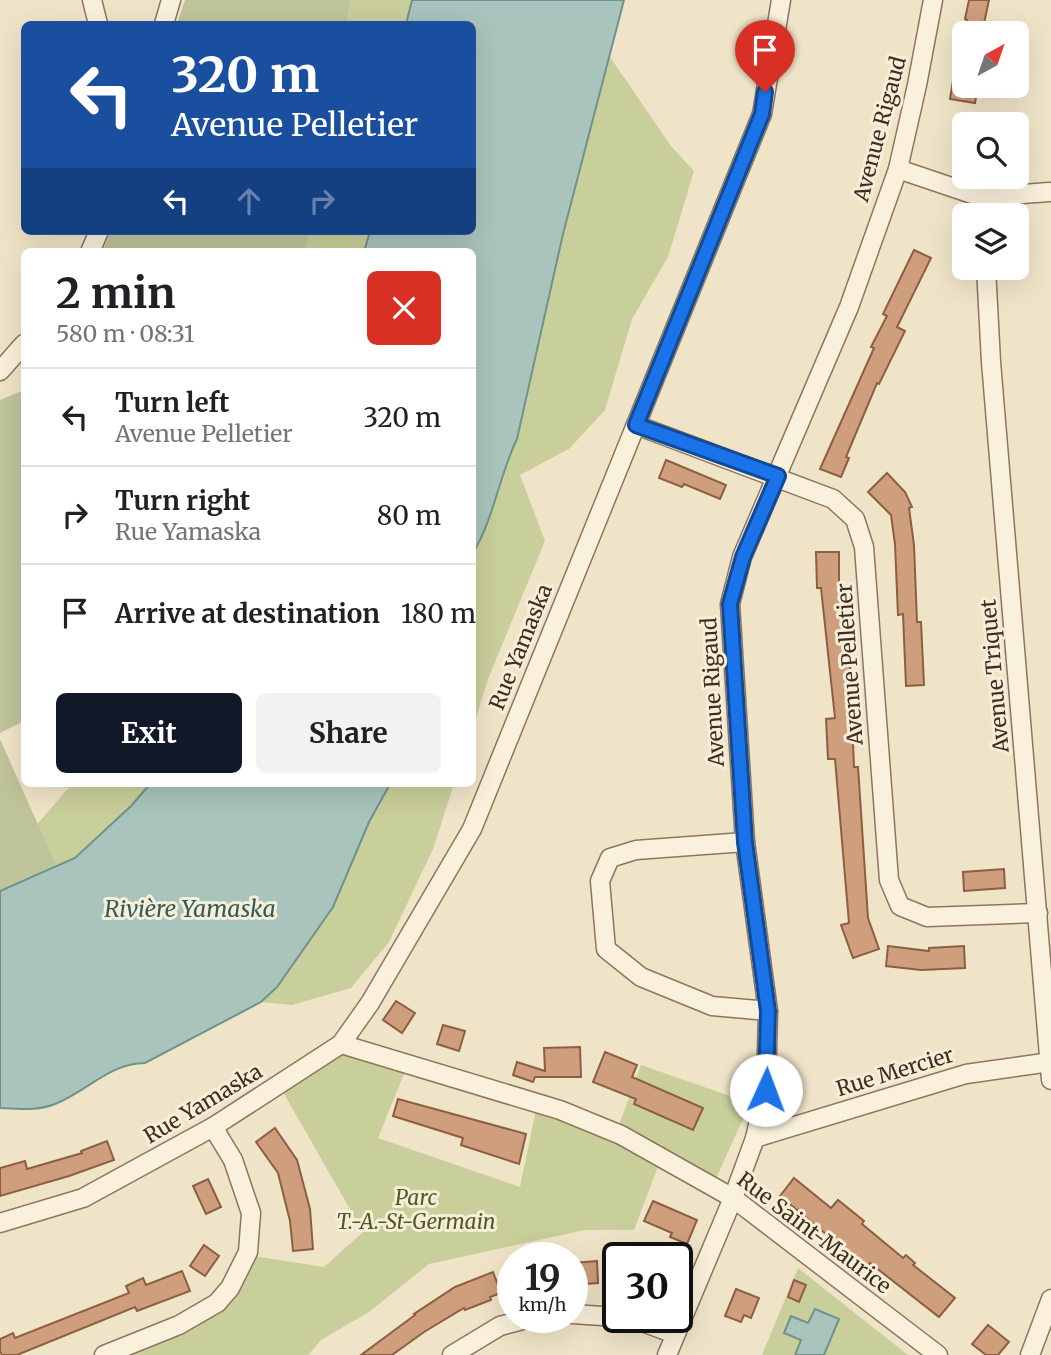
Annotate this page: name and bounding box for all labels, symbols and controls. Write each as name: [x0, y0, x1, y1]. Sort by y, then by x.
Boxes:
pin: [735, 20, 795, 92]
north arrow: [952, 21, 1029, 98]
map controls: [952, 21, 1029, 280]
icon: arrive: [746, 31, 784, 69]
text: 320 m: [171, 44, 319, 105]
icon: left: [56, 49, 147, 140]
street label: Avenue Rigaud: [847, 53, 912, 205]
text: Avenue Pelletier: [171, 105, 418, 145]
button: search: [952, 112, 1029, 189]
icon: left: [157, 182, 195, 220]
icon: ahead: [230, 182, 268, 220]
icon: right: [303, 182, 341, 220]
button: layers: [952, 203, 1029, 280]
text: 2 min: [56, 267, 176, 319]
button: close: [367, 271, 441, 345]
text: 580 m · 08:31: [56, 319, 194, 348]
text: Turn left: [115, 386, 229, 419]
icon: left: [56, 398, 94, 436]
text: 320 m: [363, 401, 441, 434]
text: Avenue Pelletier: [115, 419, 293, 448]
text: Turn right: [115, 484, 250, 517]
icon: right: [56, 496, 94, 534]
text: 80 m: [377, 499, 441, 532]
text: Rue Yamaska: [115, 517, 261, 546]
street label: Rue Yamaska: [483, 580, 558, 714]
street label: Avenue Pelletier: [830, 582, 869, 747]
icon: arrive: [56, 594, 94, 632]
text: Arrive at destination: [115, 597, 380, 630]
text: 180 m: [401, 597, 476, 630]
street label: Avenue Triquet: [974, 598, 1015, 755]
street label: Avenue Rigaud: [695, 616, 730, 768]
button: Exit: [56, 693, 242, 773]
button: Share: [256, 693, 441, 773]
water label: Rivière Yamaska: [104, 894, 276, 923]
street label: Rue Mercier: [833, 1041, 957, 1102]
position arrow: [729, 1053, 803, 1127]
street label: Rue Yamaska: [139, 1058, 267, 1150]
street label: Rue Saint-Maurice: [732, 1166, 897, 1299]
park label: Parc T.-A.-St-Germain: [336, 1184, 496, 1235]
speed limit sign: 30: [602, 1242, 693, 1333]
text: 19: [524, 1256, 561, 1300]
text: km/h: [519, 1293, 566, 1316]

